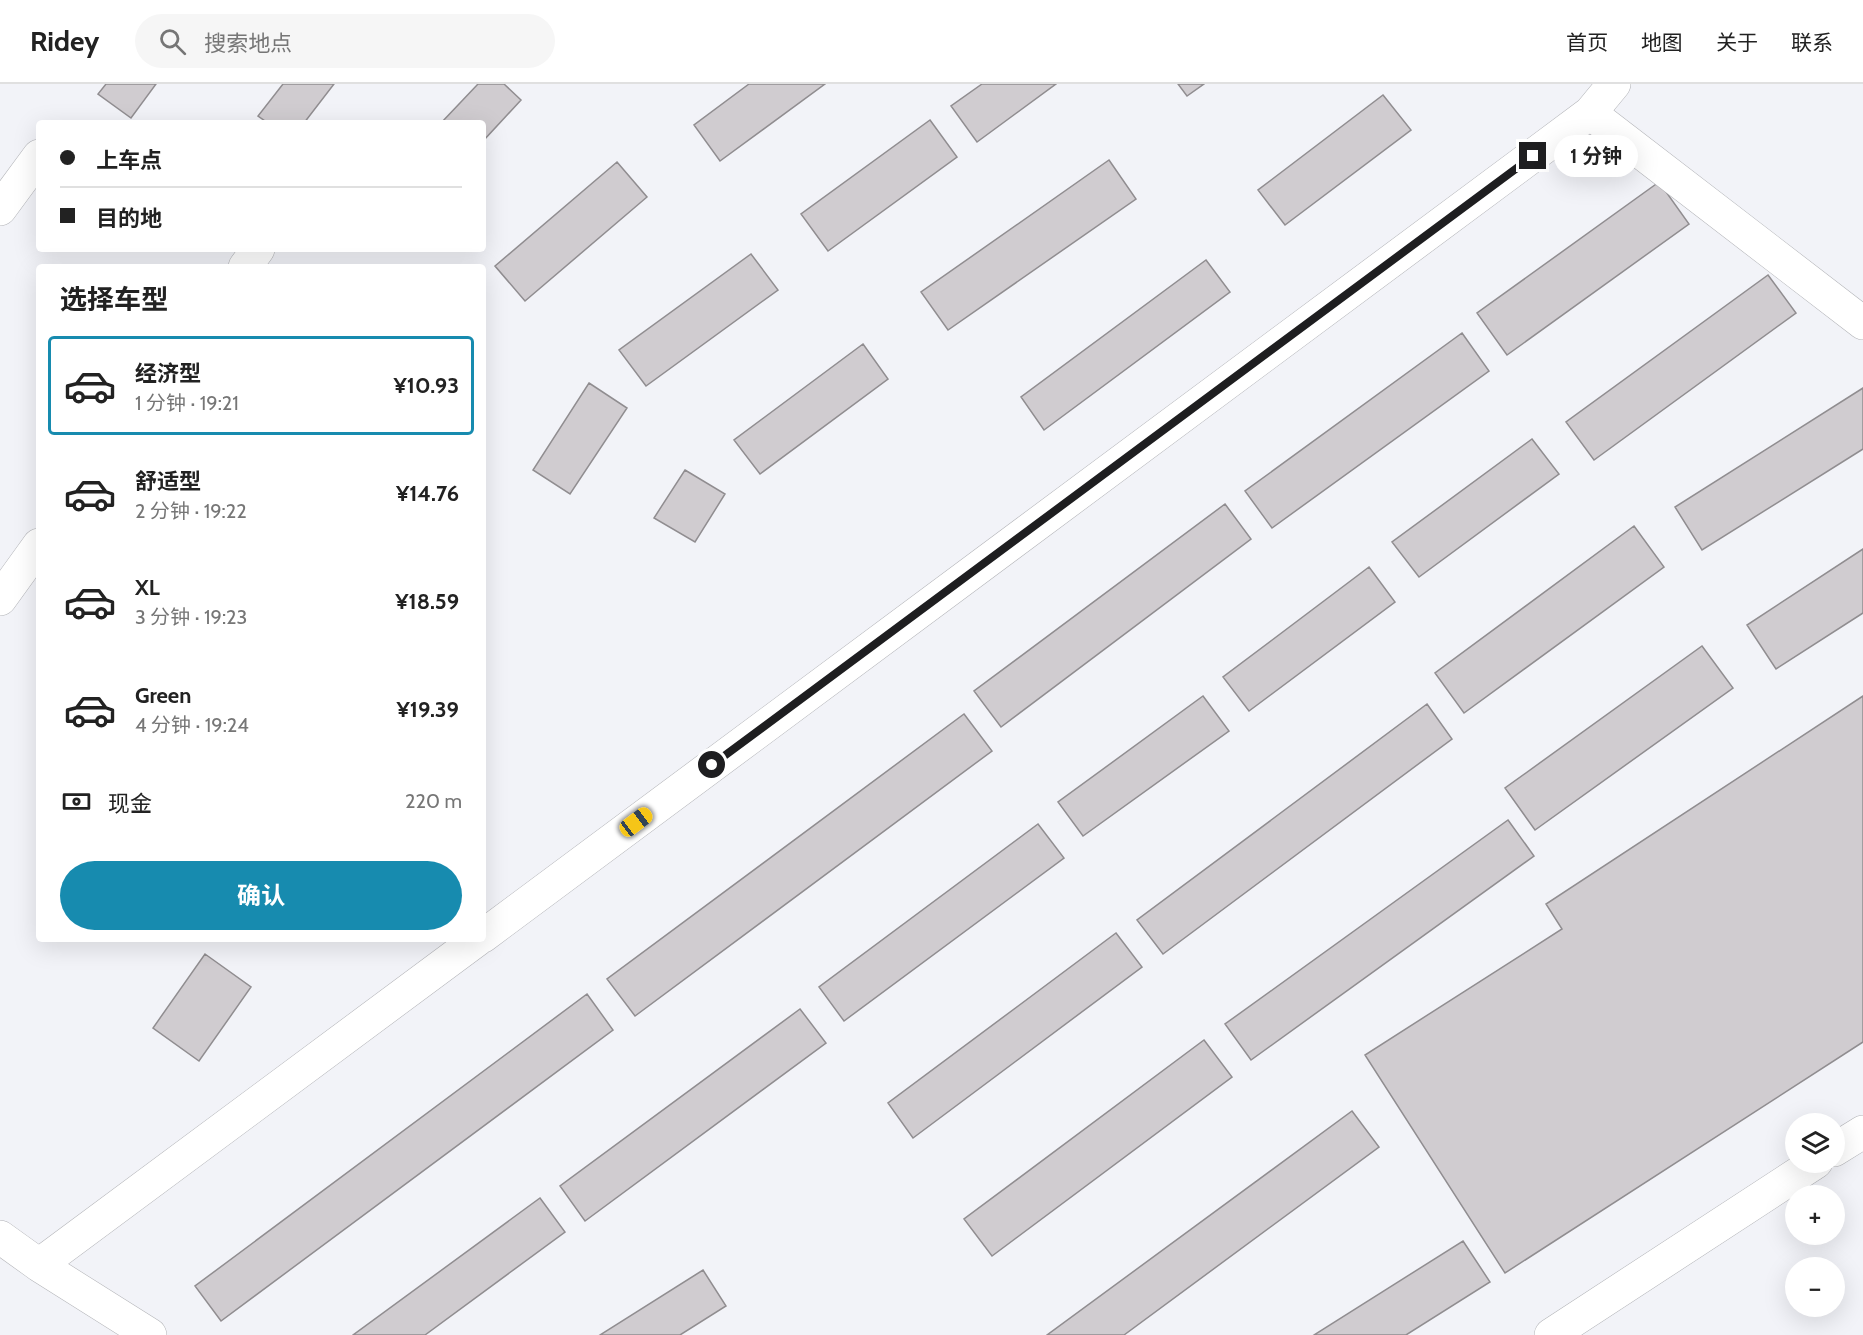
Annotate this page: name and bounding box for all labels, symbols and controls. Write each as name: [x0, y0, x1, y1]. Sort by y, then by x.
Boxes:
search box: [135, 14, 555, 68]
text: Ridey: [30, 24, 99, 58]
icon: search: [156, 25, 189, 58]
text: 搜索地点: [204, 30, 292, 57]
text: 首页: [1566, 30, 1608, 55]
text: 地图: [1641, 30, 1683, 55]
text: 关于: [1716, 30, 1758, 55]
text: 联系: [1791, 30, 1833, 55]
callout: 1 分钟: [1554, 135, 1638, 177]
route end: [1519, 142, 1546, 169]
text: 1 分钟: [1570, 144, 1622, 168]
text: 上车点: [96, 147, 162, 174]
text: 目的地: [96, 205, 162, 232]
text: 选择车型: [60, 283, 168, 316]
icon: car: [63, 359, 117, 413]
text: 经济型: [135, 360, 201, 387]
text: ¥10.93: [394, 372, 459, 399]
text: 1 分钟 · 19:21: [135, 391, 239, 415]
icon: car: [63, 467, 117, 521]
text: 舒适型: [135, 468, 201, 495]
text: ¥14.76: [396, 480, 459, 507]
text: 2 分钟 · 19:22: [135, 499, 247, 523]
text: XL: [135, 574, 160, 601]
icon: car: [63, 575, 117, 629]
text: ¥18.59: [395, 588, 459, 615]
text: 3 分钟 · 19:23: [135, 605, 247, 629]
text: Green: [135, 682, 191, 709]
icon: car: [63, 683, 117, 737]
text: ¥19.39: [396, 696, 459, 723]
text: 4 分钟 · 19:24: [135, 713, 249, 737]
route start: [698, 751, 725, 778]
icon: cash: [60, 785, 93, 818]
text: 220 m: [405, 789, 462, 813]
text: 现金: [108, 790, 152, 817]
car: [616, 804, 656, 840]
button: 确认: [60, 861, 462, 930]
map controls: [1785, 1113, 1845, 1317]
button: layers: [1785, 1113, 1845, 1173]
button: +: [1785, 1185, 1845, 1245]
button: −: [1785, 1257, 1845, 1317]

